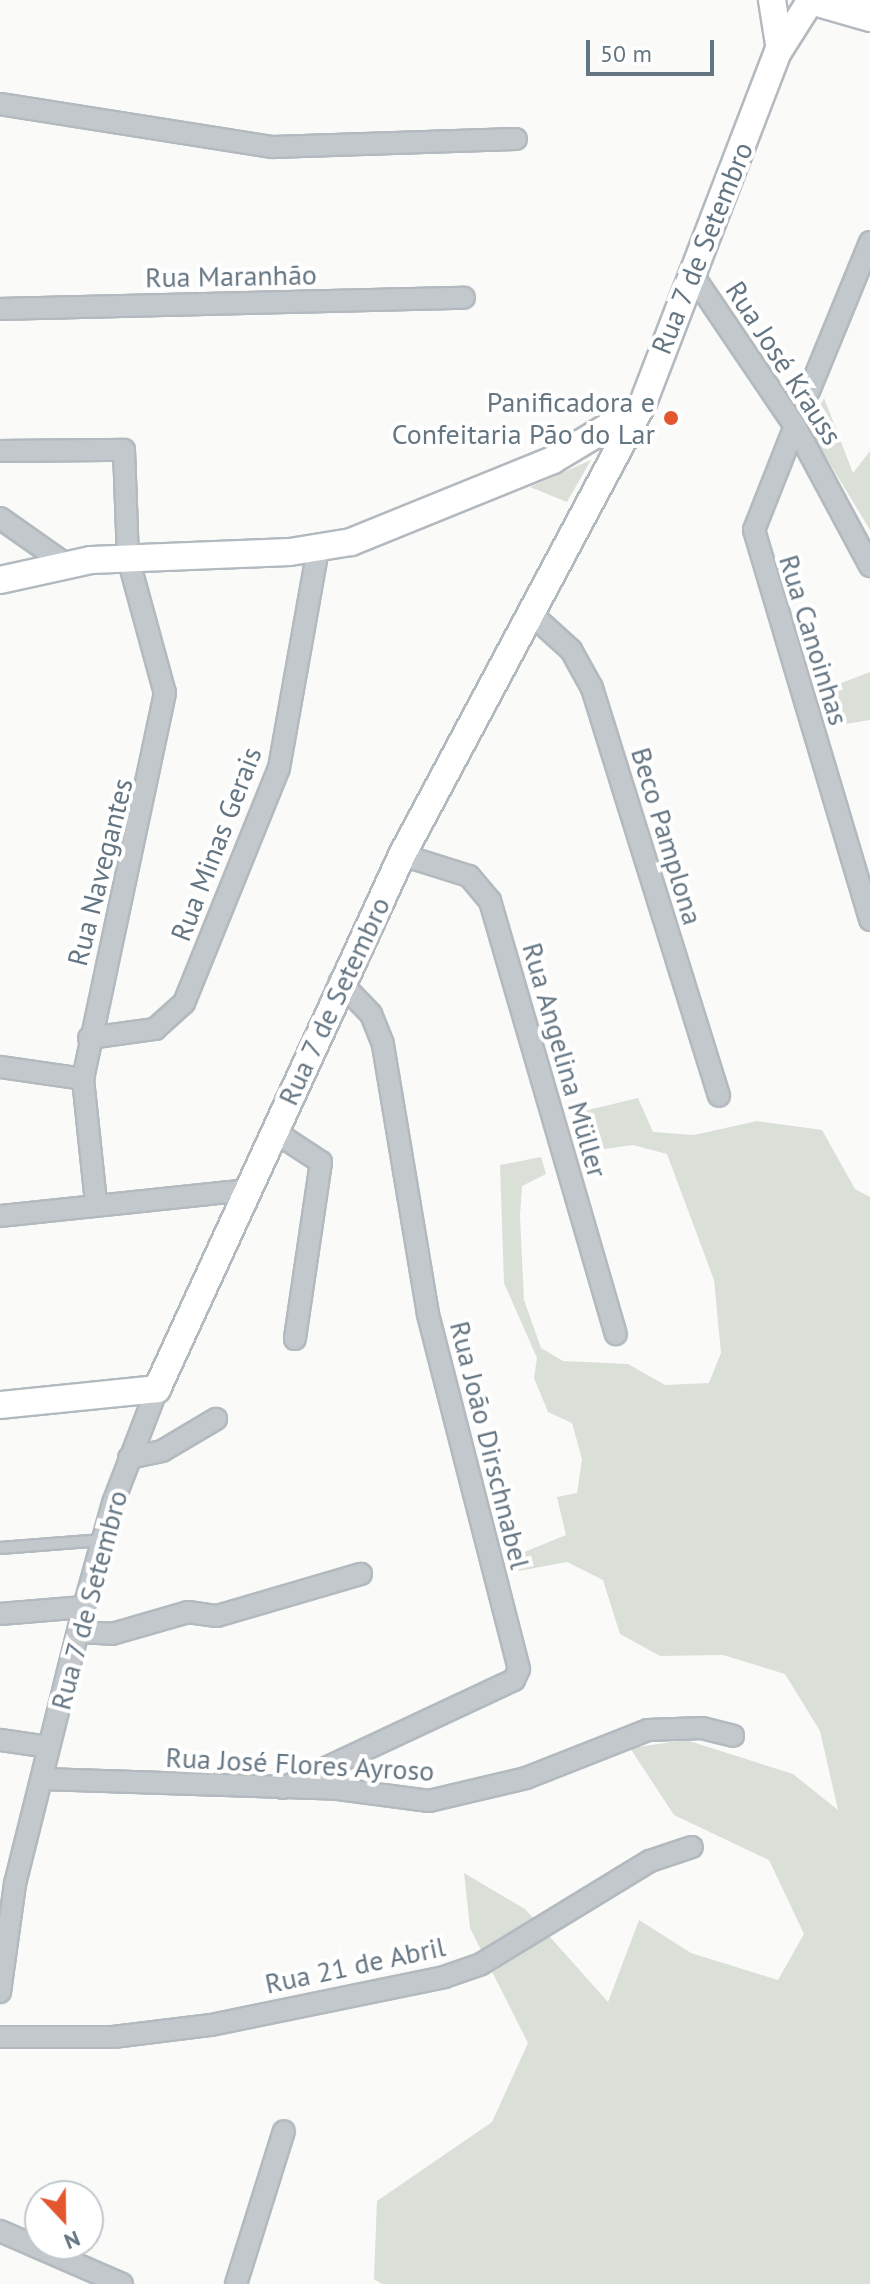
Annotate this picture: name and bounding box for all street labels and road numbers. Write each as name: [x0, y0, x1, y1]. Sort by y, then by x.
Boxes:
street label: Rua 7 de Setembro: [644, 136, 760, 360]
street label: Rua Maranhão: [145, 258, 317, 294]
street label: Rua José Krauss: [719, 275, 849, 451]
street label: Rua Canoinhas: [772, 551, 856, 729]
street label: Rua Minas Gerais: [164, 742, 268, 946]
street label: Beco Pamplona: [624, 743, 710, 929]
street label: Rua Navegantes: [60, 775, 140, 969]
street label: Rua 7 de Setembro: [271, 891, 397, 1111]
street label: Rua Angelina Müller: [515, 938, 615, 1182]
street label: Rua João Dirschnabel: [443, 1318, 537, 1572]
street label: Rua 7 de Setembro: [43, 1486, 135, 1714]
street label: Rua José Flores Ayroso: [164, 1740, 436, 1788]
street label: Rua 21 de Abril: [261, 1929, 449, 2001]

